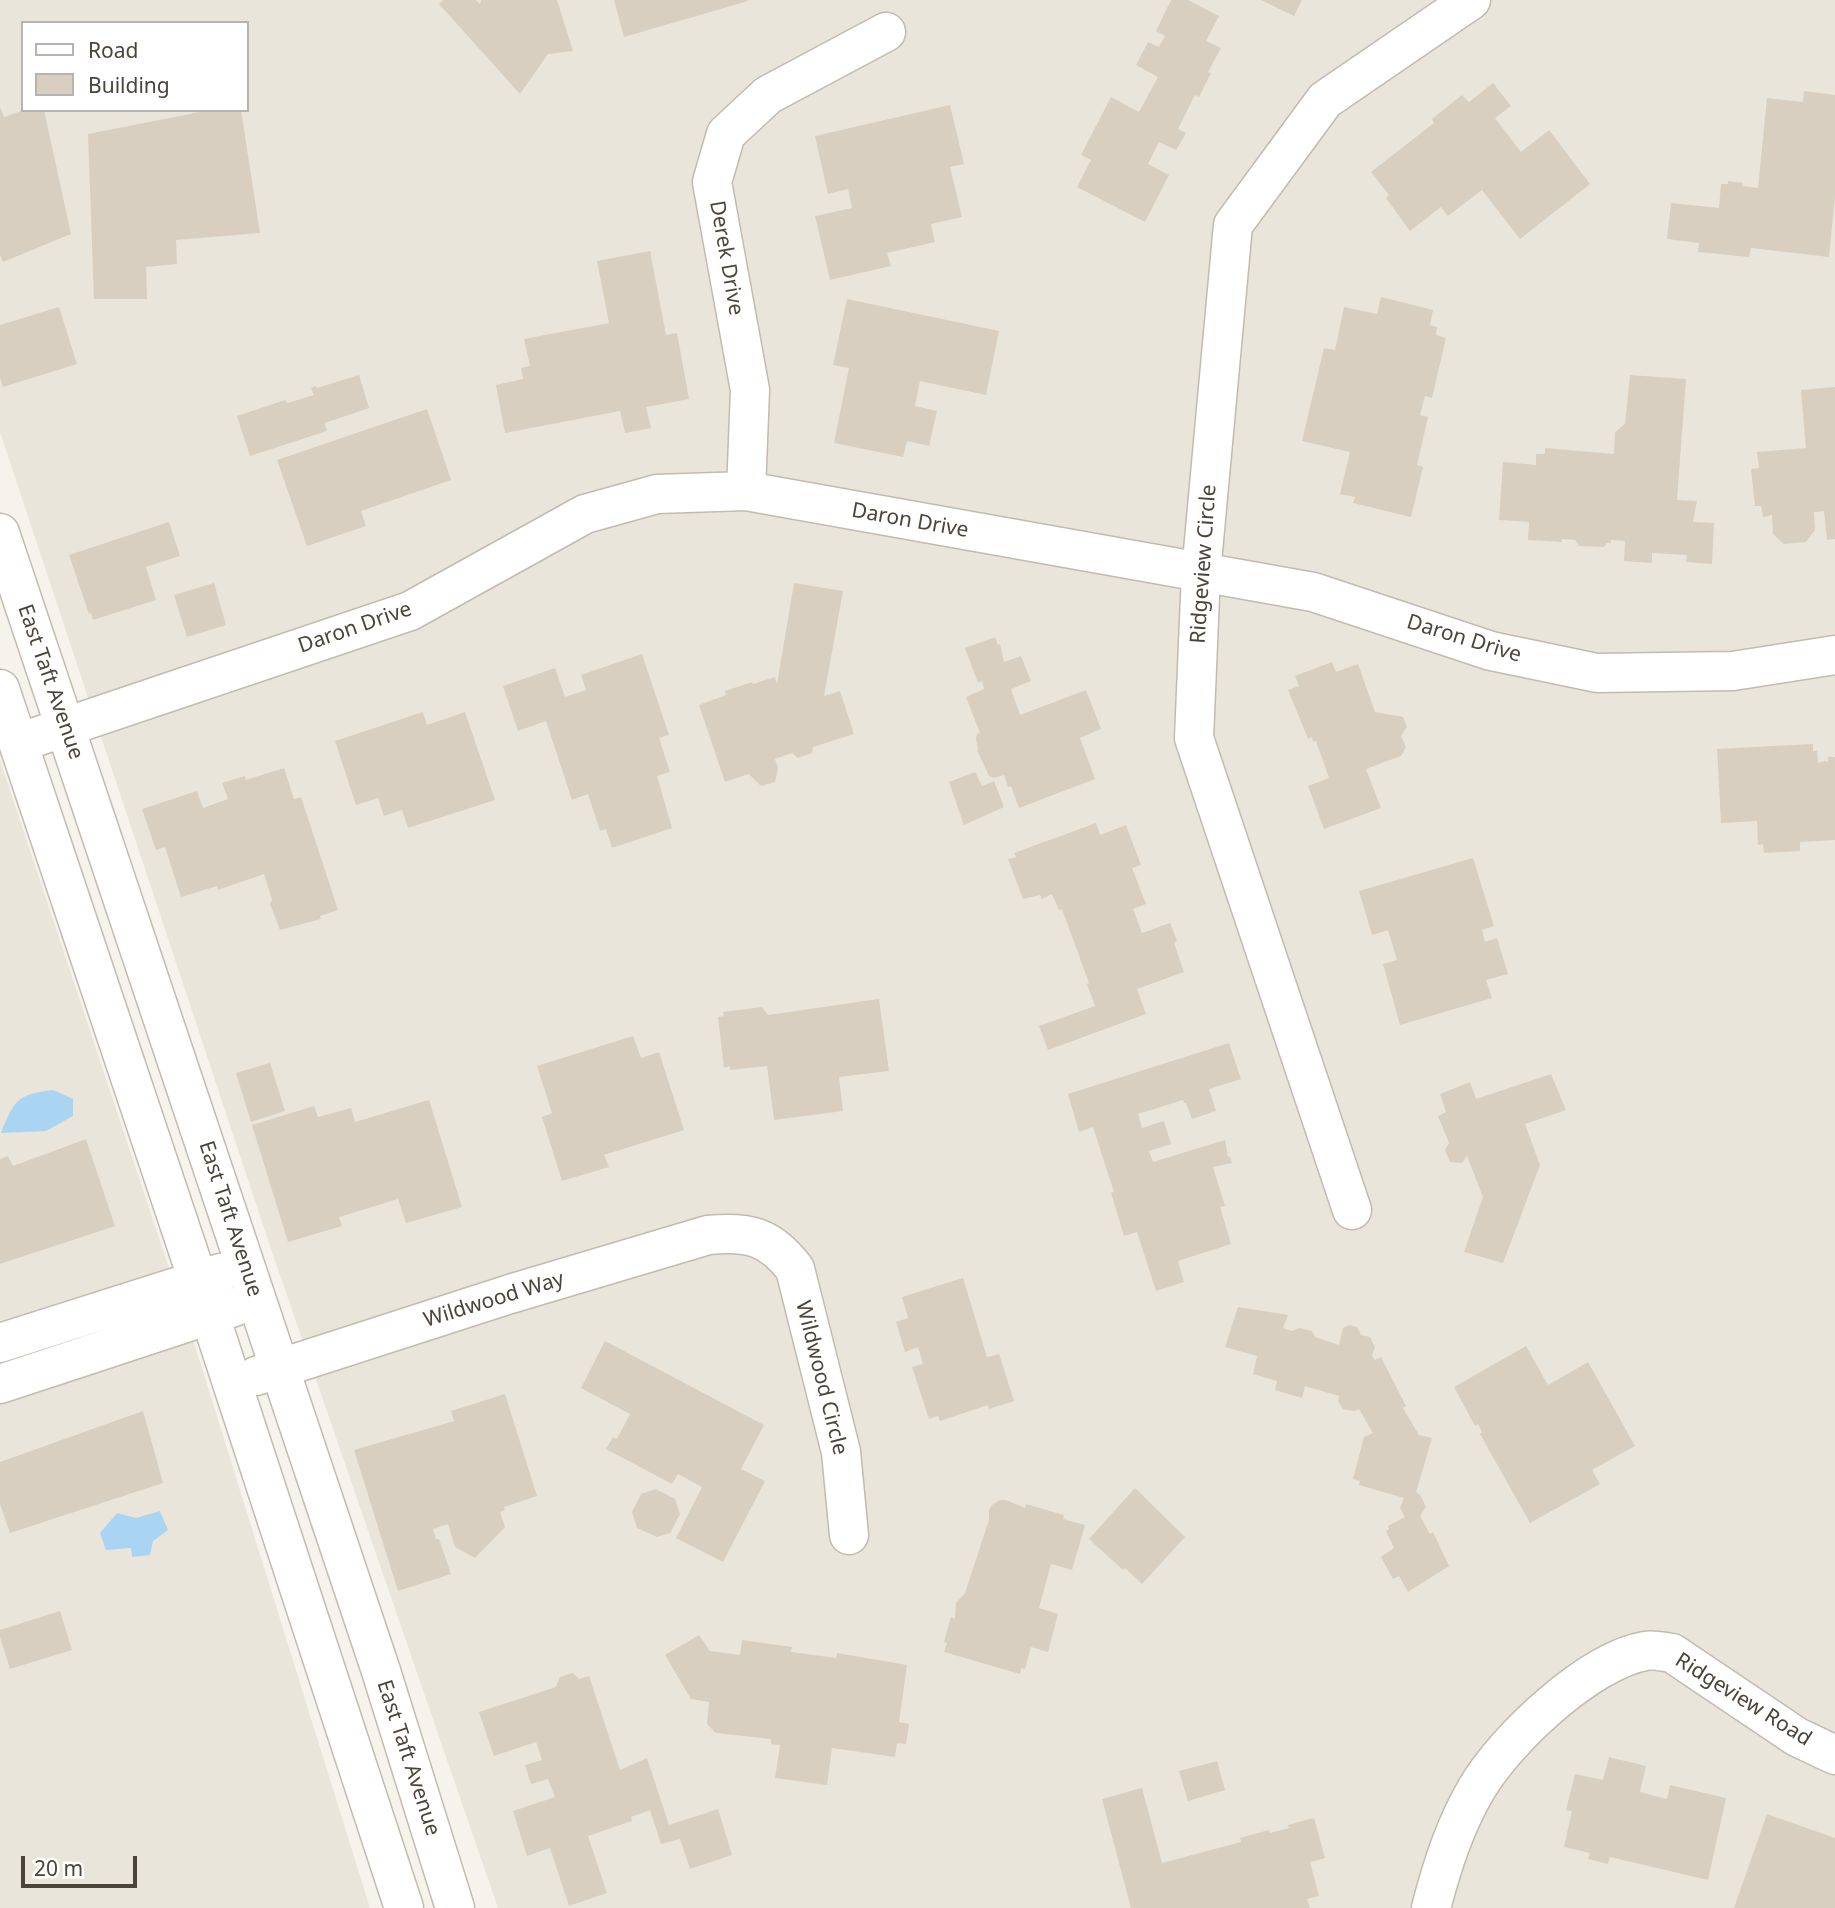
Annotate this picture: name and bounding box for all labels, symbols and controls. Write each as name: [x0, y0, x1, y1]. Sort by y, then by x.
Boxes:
legend: [21, 21, 248, 112]
text: Road: [88, 36, 138, 64]
text: Building: [88, 71, 170, 99]
street label: Derek Drive: [704, 199, 748, 317]
street label: Ridgeview Circle: [1186, 484, 1222, 644]
street label: Daron Drive: [849, 498, 971, 544]
street label: Daron Drive: [295, 597, 415, 659]
street label: East Taft Avenue: [12, 601, 88, 763]
street label: Daron Drive: [1404, 610, 1524, 668]
street label: East Taft Avenue: [193, 1138, 267, 1300]
street label: Wildwood Way: [421, 1267, 567, 1333]
street label: Wildwood Circle: [790, 1298, 852, 1458]
street label: Ridgeview Road: [1670, 1648, 1816, 1752]
street label: East Taft Avenue: [371, 1677, 445, 1839]
scale bar: [24, 1842, 140, 1886]
text: 20 m: [34, 1854, 83, 1882]

